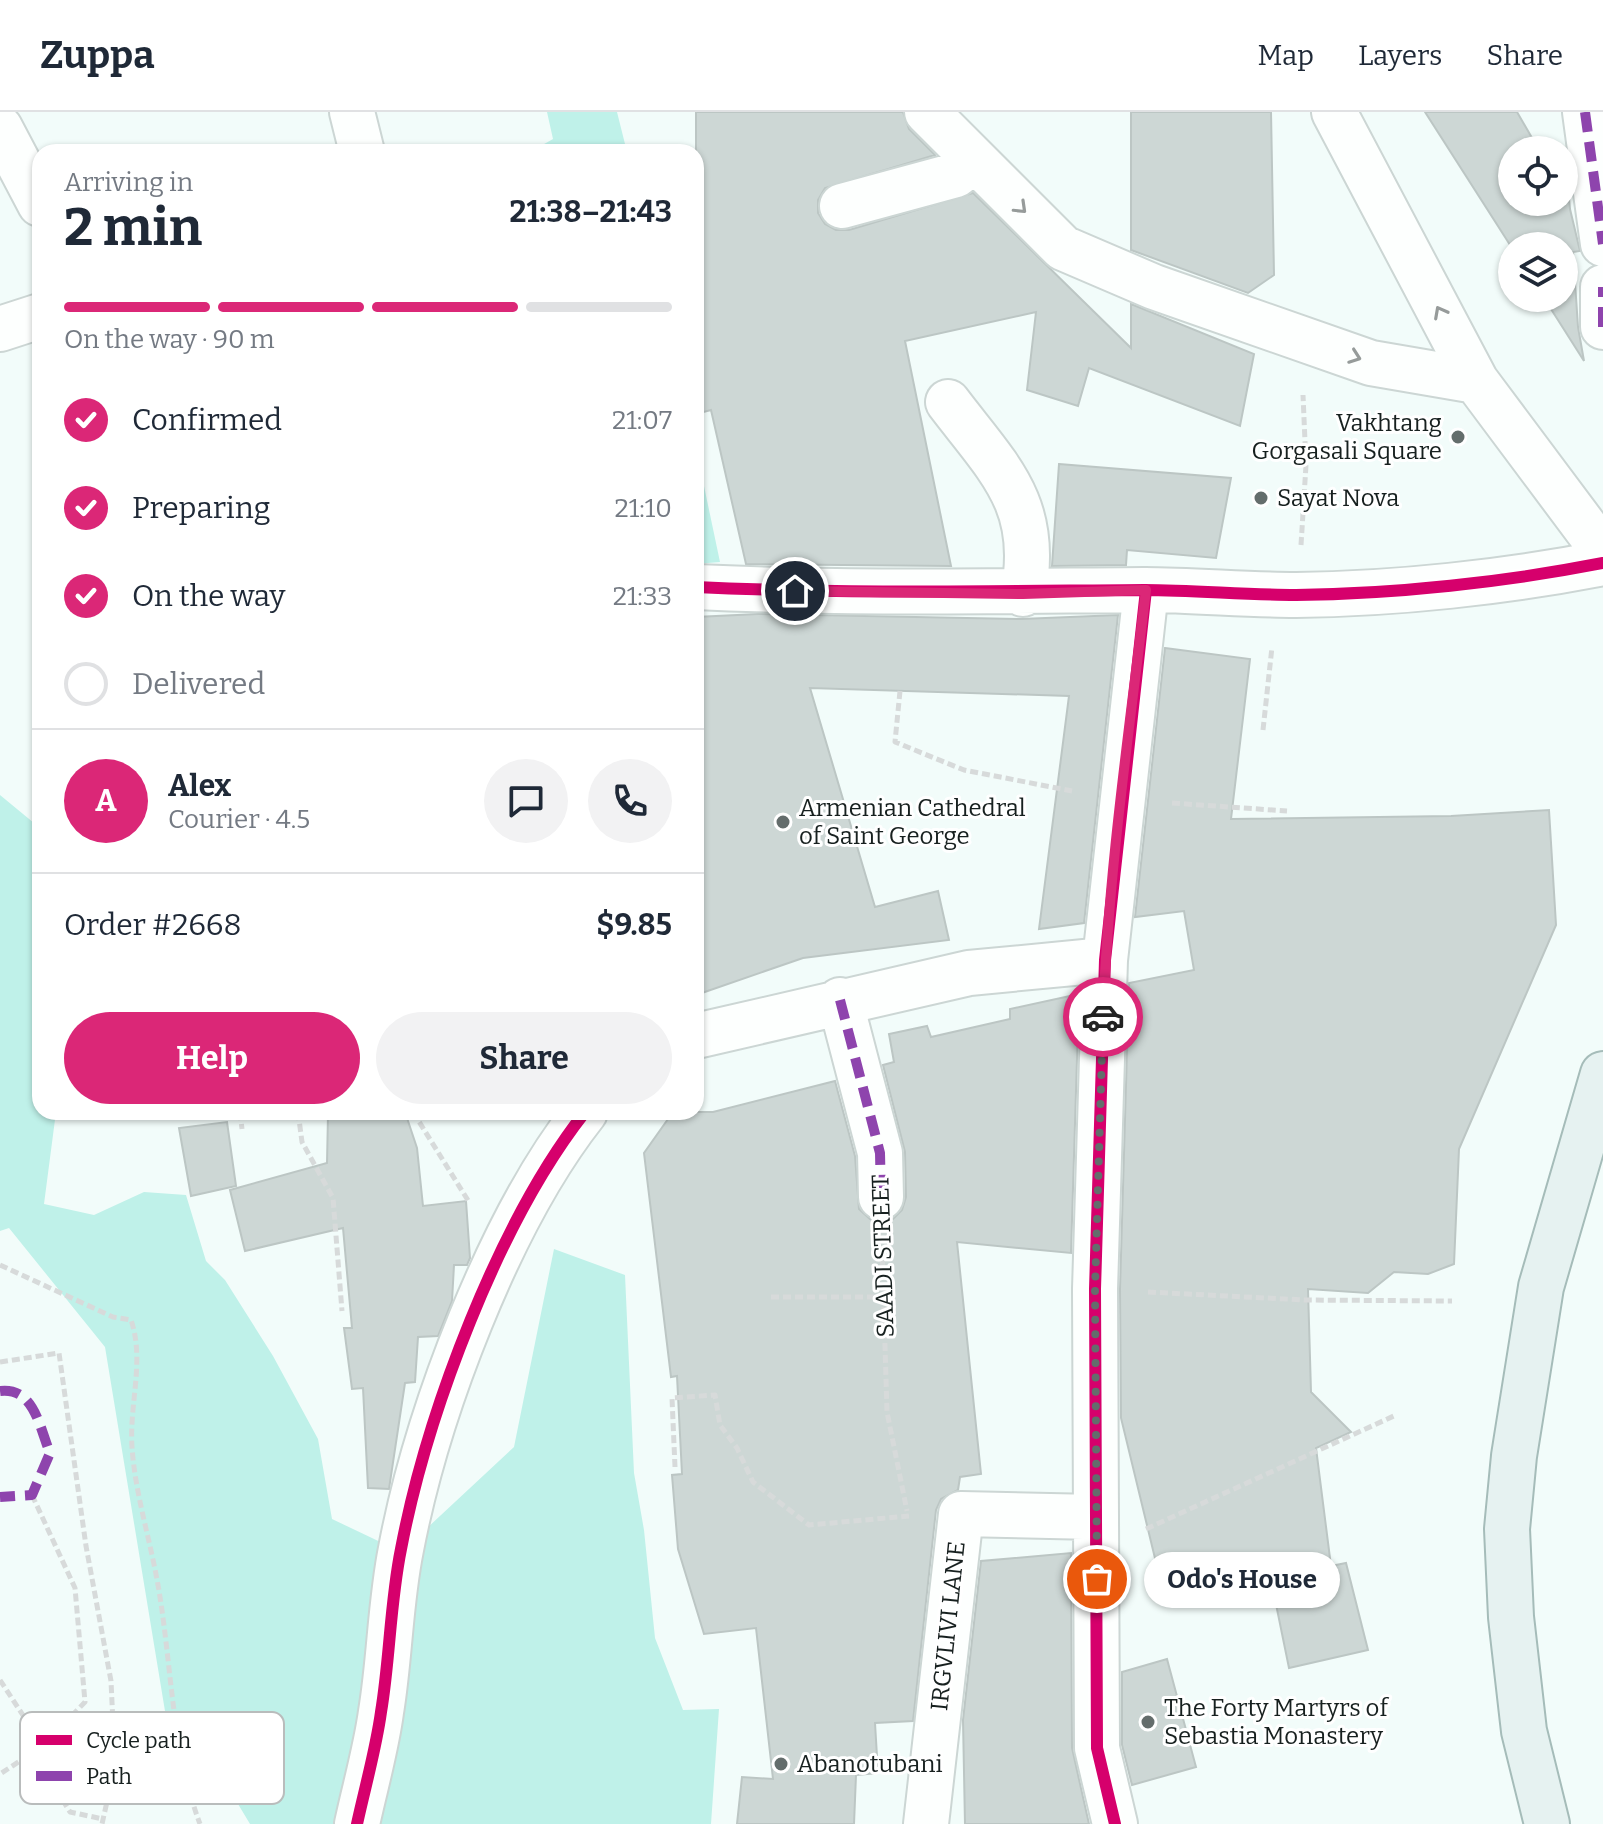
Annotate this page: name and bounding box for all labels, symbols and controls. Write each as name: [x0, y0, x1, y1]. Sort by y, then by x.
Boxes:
text: Zuppa: [40, 32, 155, 78]
text: Map: [1257, 39, 1314, 72]
text: Layers: [1358, 39, 1442, 72]
text: Share: [1486, 39, 1563, 72]
map controls: [1498, 136, 1578, 312]
button: locate: [1498, 136, 1578, 216]
text: Arriving in: [64, 167, 193, 198]
text: 21:38–21:43: [510, 194, 672, 230]
text: 2 min: [64, 196, 202, 259]
one-way arrow: [1012, 199, 1026, 213]
button: layers: [1498, 232, 1578, 312]
one-way arrow: [1434, 306, 1449, 321]
text: On the way · 90 m: [64, 324, 275, 355]
one-way arrow: [1348, 348, 1362, 364]
icon: check: [64, 398, 108, 442]
text: Confirmed: [132, 402, 282, 438]
text: 21:07: [612, 405, 672, 436]
place label: Vakhtang Gorgasali Square: [1252, 409, 1442, 465]
marker: Vakhtang Gorgasali Square: [1449, 428, 1467, 446]
place label: Sayat Nova: [1277, 484, 1399, 512]
icon: check: [64, 486, 108, 530]
marker: Sayat Nova: [1252, 489, 1270, 507]
text: Preparing: [132, 490, 270, 526]
text: 21:10: [615, 493, 672, 524]
pin: [761, 557, 829, 625]
icon: home: [773, 569, 817, 613]
icon: check: [64, 574, 108, 618]
text: On the way: [132, 578, 285, 614]
text: 21:33: [613, 581, 672, 612]
text: Delivered: [132, 666, 265, 702]
button: chat: [484, 759, 568, 843]
button: phone: [588, 759, 672, 843]
text: Alex: [168, 768, 231, 804]
text: A: [95, 783, 117, 819]
place label: Armenian Cathedral of Saint George: [799, 794, 1026, 850]
text: Courier · 4.5: [168, 804, 310, 835]
marker: Armenian Cathedral of Saint George: [774, 813, 792, 831]
text: Order #2668: [64, 907, 242, 943]
text: $9.85: [596, 907, 672, 943]
courier: [1063, 977, 1143, 1057]
icon: car: [1081, 995, 1125, 1039]
button: Help: [64, 1012, 360, 1104]
button: Share: [376, 1012, 672, 1104]
street label: SAADI STREET: [866, 1174, 900, 1338]
street label: IRGVLIVI LANE: [925, 1540, 971, 1712]
pin: [1063, 1545, 1131, 1613]
callout: Odo's House: [1145, 1551, 1341, 1607]
icon: bag: [1075, 1557, 1119, 1601]
text: Odo's House: [1167, 1564, 1317, 1595]
place label: The Forty Martyrs of Sebastia Monastery: [1164, 1694, 1389, 1750]
legend: [20, 1712, 284, 1804]
marker: The Forty Martyrs of Sebastia Monastery: [1139, 1713, 1157, 1731]
text: Cycle path: [86, 1727, 191, 1754]
place label: Abanotubani: [797, 1750, 943, 1778]
marker: Abanotubani: [772, 1755, 790, 1773]
text: Path: [86, 1763, 132, 1790]

